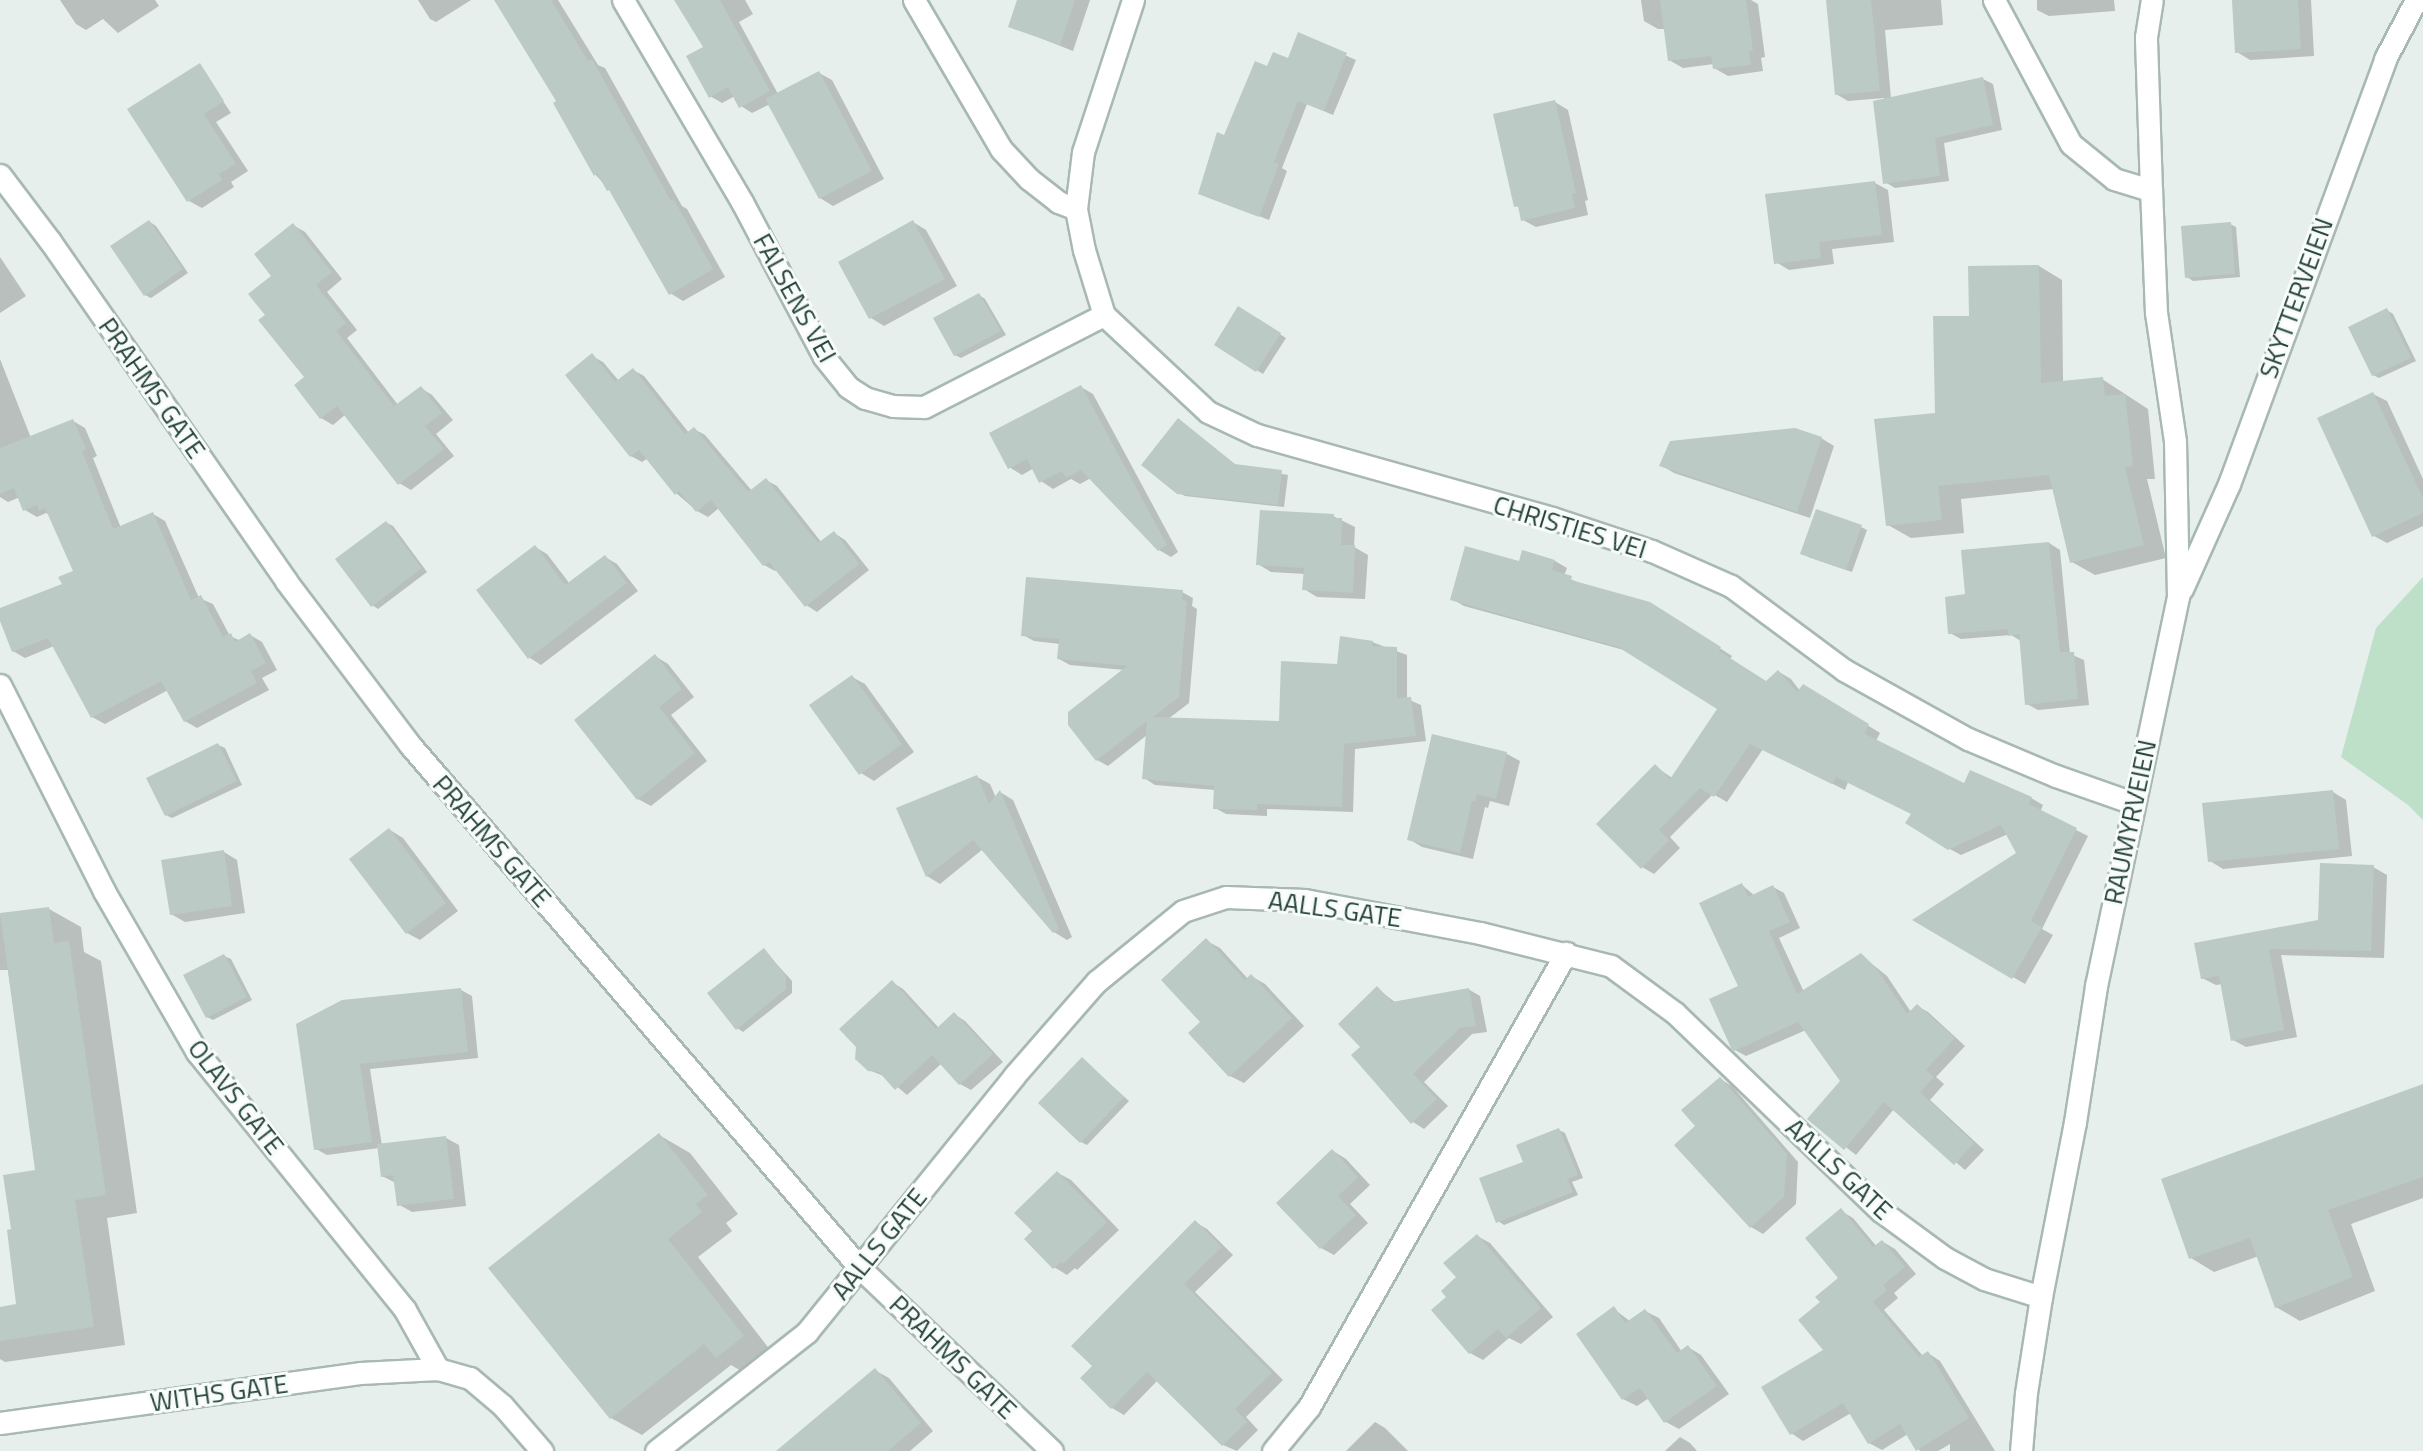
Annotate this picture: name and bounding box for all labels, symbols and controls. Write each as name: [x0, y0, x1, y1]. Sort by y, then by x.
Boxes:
street label: SKYTTERVEIEN: [2253, 214, 2339, 382]
street label: FALSENS VEI: [747, 228, 843, 368]
street label: PRAHMS GATE: [92, 312, 212, 464]
street label: CHRISTIES VEI: [1490, 489, 1650, 565]
street label: RAUMYRVEIEN: [2097, 737, 2163, 907]
street label: PRAHMS GATE: [426, 769, 558, 913]
street label: AALLS GATE: [1266, 884, 1404, 934]
street label: OLAVS GATE: [181, 1033, 291, 1161]
street label: AALLS GATE: [1779, 1112, 1899, 1226]
street label: AALLS GATE: [825, 1182, 933, 1306]
street label: PRAHMS GATE: [883, 1289, 1023, 1425]
street label: WITHS GATE: [148, 1368, 290, 1418]

